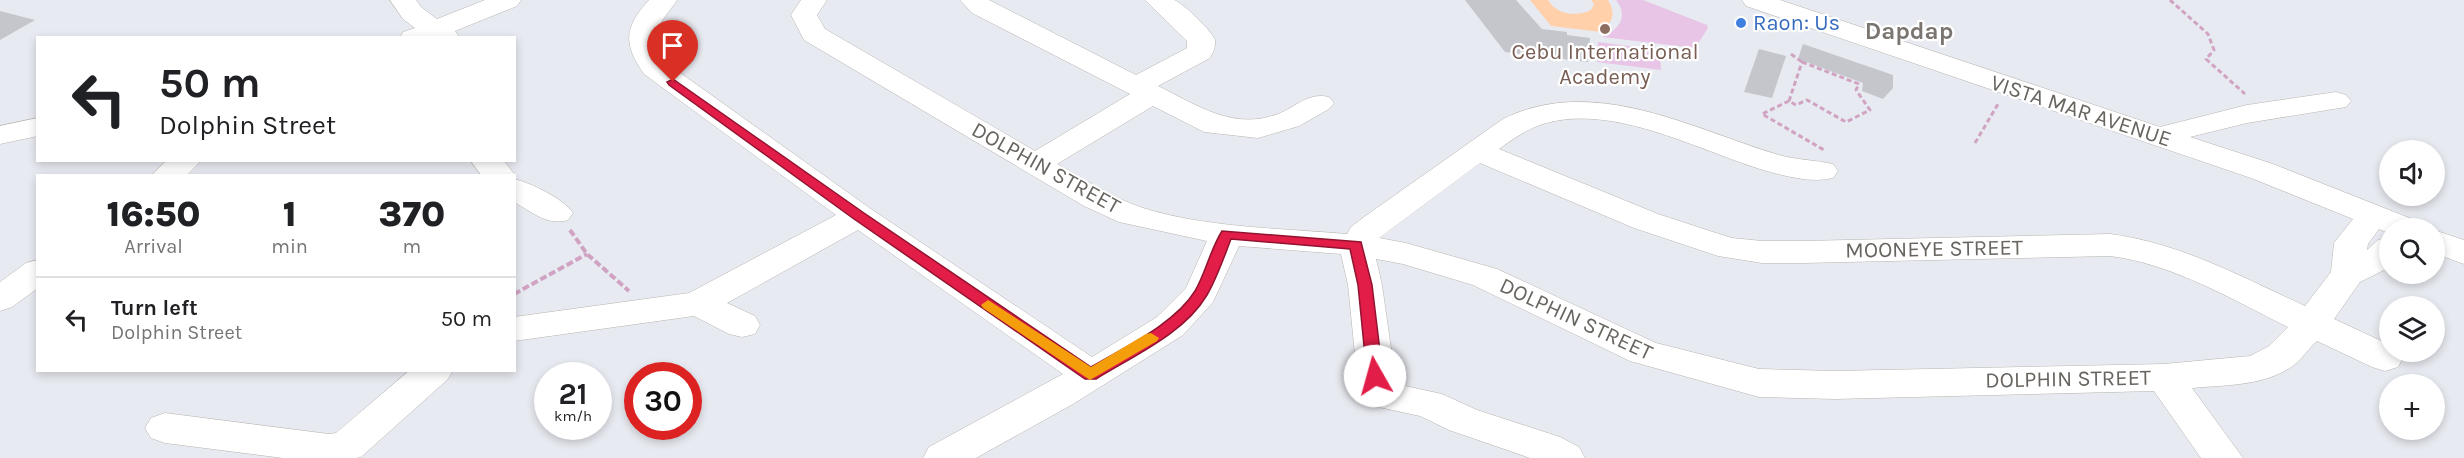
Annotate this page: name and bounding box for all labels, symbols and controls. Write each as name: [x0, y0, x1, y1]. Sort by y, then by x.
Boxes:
place label: Raon: Us: [1753, 10, 1840, 36]
marker: Raon: Us: [1734, 16, 1748, 30]
district label: Dapdap: [1865, 17, 1953, 45]
pin: [647, 20, 698, 82]
marker: Cebu International Academy: [1598, 22, 1612, 36]
icon: arrive: [656, 29, 689, 62]
place label: Cebu International Academy: [1511, 39, 1699, 90]
text: 50 m: [159, 58, 261, 108]
icon: left: [60, 60, 138, 138]
street label: VISTA MAR AVENUE: [1987, 70, 2175, 152]
text: Dolphin Street: [159, 109, 336, 141]
street label: DOLPHIN STREET: [967, 116, 1125, 220]
map controls: [2379, 140, 2445, 440]
button: sound: [2379, 140, 2445, 206]
text: 16:50: [107, 193, 201, 235]
text: 1: [283, 193, 296, 235]
text: 370: [379, 193, 445, 235]
button: search: [2379, 218, 2445, 284]
street label: MOONEYE STREET: [1845, 234, 2023, 264]
text: Arrival: [124, 235, 183, 258]
text: min: [271, 235, 308, 258]
text: m: [403, 235, 421, 258]
street label: DOLPHIN STREET: [1495, 272, 1657, 366]
text: Turn left: [111, 295, 198, 321]
button: layers: [2379, 296, 2445, 362]
icon: left: [60, 303, 93, 336]
text: 50 m: [441, 306, 492, 332]
text: Dolphin Street: [111, 321, 242, 344]
position arrow: [1343, 344, 1407, 408]
speed limit sign: 30: [624, 362, 702, 440]
street label: DOLPHIN STREET: [1985, 365, 2151, 393]
button: +: [2379, 374, 2445, 440]
text: 21: [559, 376, 587, 412]
text: km/h: [554, 407, 592, 425]

